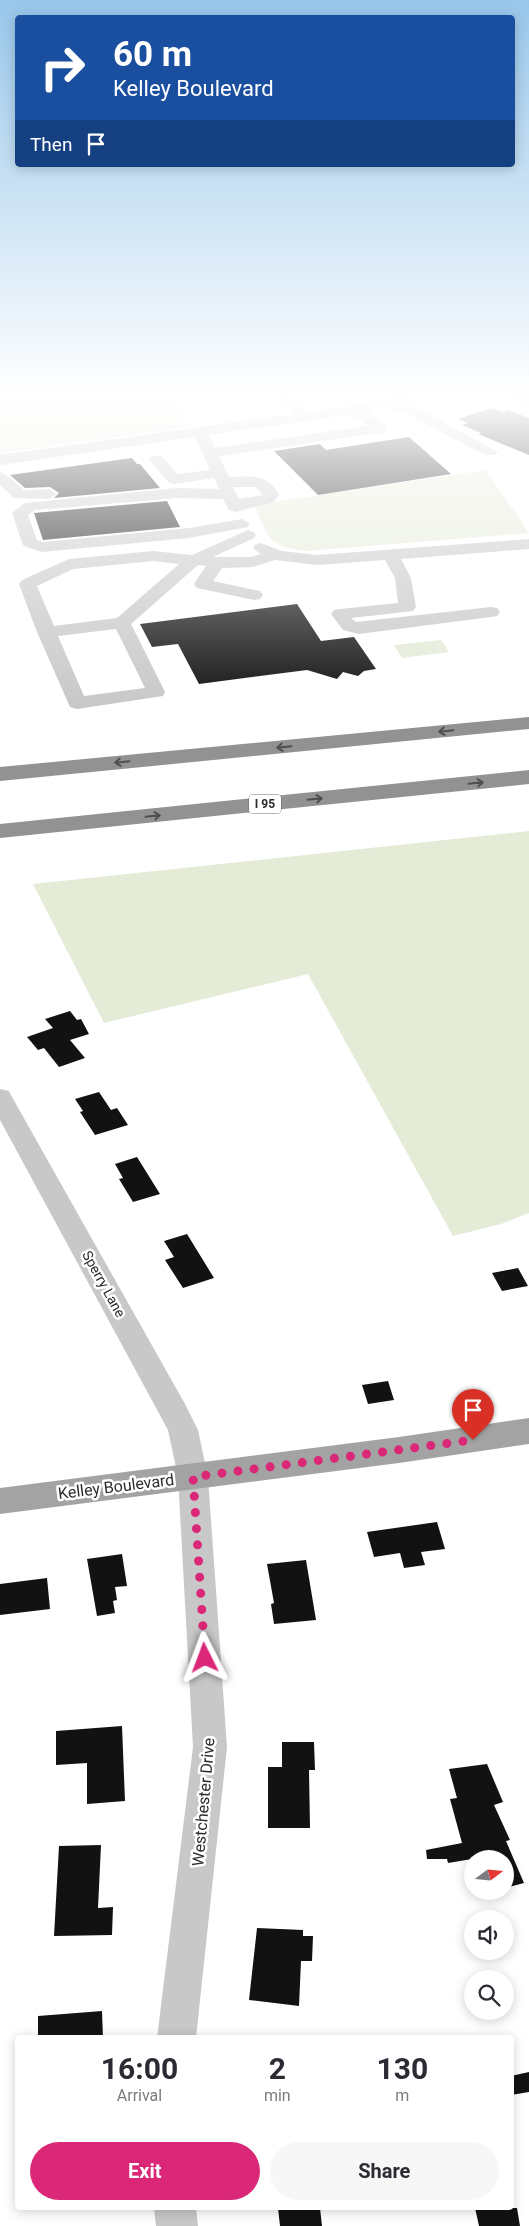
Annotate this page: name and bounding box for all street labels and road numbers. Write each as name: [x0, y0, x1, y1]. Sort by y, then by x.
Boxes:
road number: I 95: [249, 794, 281, 814]
street label: Sperry Lane: [79, 1248, 129, 1320]
street label: Kelley Boulevard: [57, 1470, 175, 1503]
street label: Westchester Drive: [188, 1737, 219, 1867]

